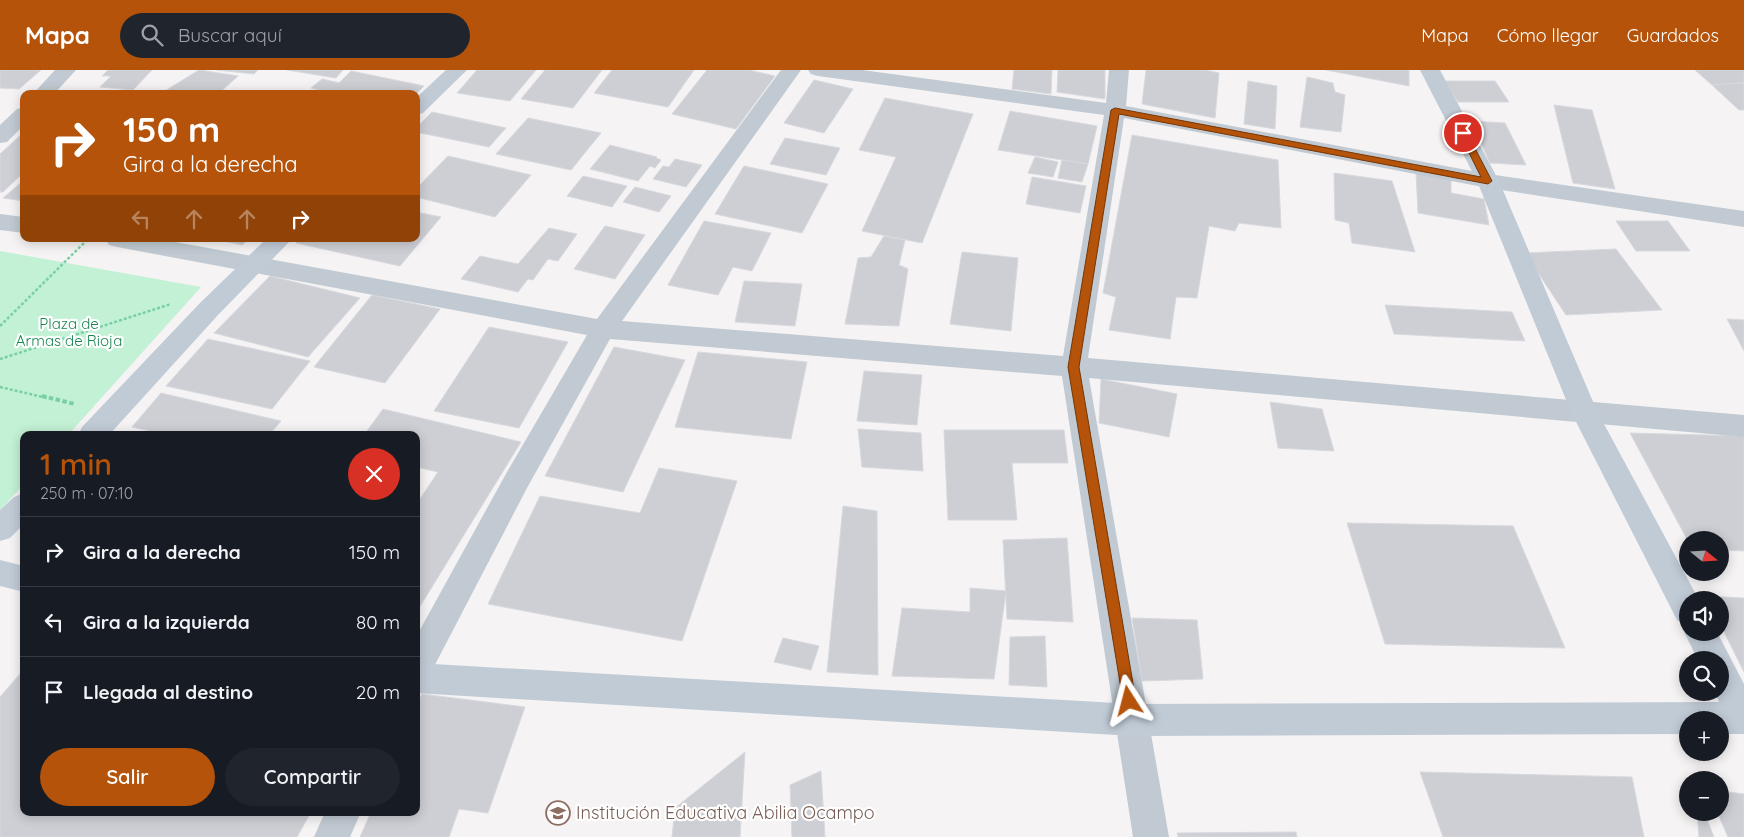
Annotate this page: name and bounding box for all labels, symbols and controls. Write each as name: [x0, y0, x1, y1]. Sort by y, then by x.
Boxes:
search box: [120, 13, 470, 58]
text: Mapa: [25, 20, 90, 50]
icon: search: [138, 21, 166, 49]
text: Buscar aquí: [178, 23, 282, 47]
text: Mapa: [1421, 24, 1469, 47]
text: Cómo llegar: [1497, 24, 1599, 47]
text: Guardados: [1627, 24, 1719, 47]
text: 150 m: [123, 107, 220, 151]
icon: right: [40, 110, 105, 175]
pin: [1442, 112, 1484, 154]
icon: arrive: [1449, 119, 1477, 147]
text: Gira a la derecha: [123, 150, 298, 178]
icon: left: [127, 205, 155, 233]
icon: ahead: [180, 205, 208, 233]
icon: ahead: [233, 205, 261, 233]
icon: right: [286, 205, 314, 233]
park label: Plaza de Armas de Rioja: [16, 314, 122, 350]
text: 1 min: [40, 445, 112, 483]
button: close: [348, 448, 400, 500]
text: 250 m · 07:10: [40, 483, 133, 503]
north arrow: [1679, 531, 1729, 581]
map controls: [1679, 531, 1729, 821]
icon: right: [40, 538, 68, 566]
text: Gira a la derecha: [83, 540, 241, 564]
text: 150 m: [349, 540, 400, 564]
button: sound: [1679, 591, 1729, 641]
icon: left: [40, 608, 68, 636]
text: Gira a la izquierda: [83, 610, 250, 634]
text: 80 m: [356, 610, 400, 634]
button: search: [1679, 651, 1729, 701]
position arrow: [1102, 674, 1154, 726]
icon: arrive: [40, 678, 68, 706]
text: Llegada al destino: [83, 680, 253, 704]
text: 20 m: [356, 680, 400, 704]
button: +: [1679, 711, 1729, 761]
button: Salir: [40, 748, 215, 806]
button: Compartir: [225, 748, 400, 806]
button: −: [1679, 771, 1729, 821]
school or university icon: Institución Educativa Abilia Ocampo: [545, 800, 571, 826]
place label: Institución Educativa Abilia Ocampo: [576, 801, 875, 824]

